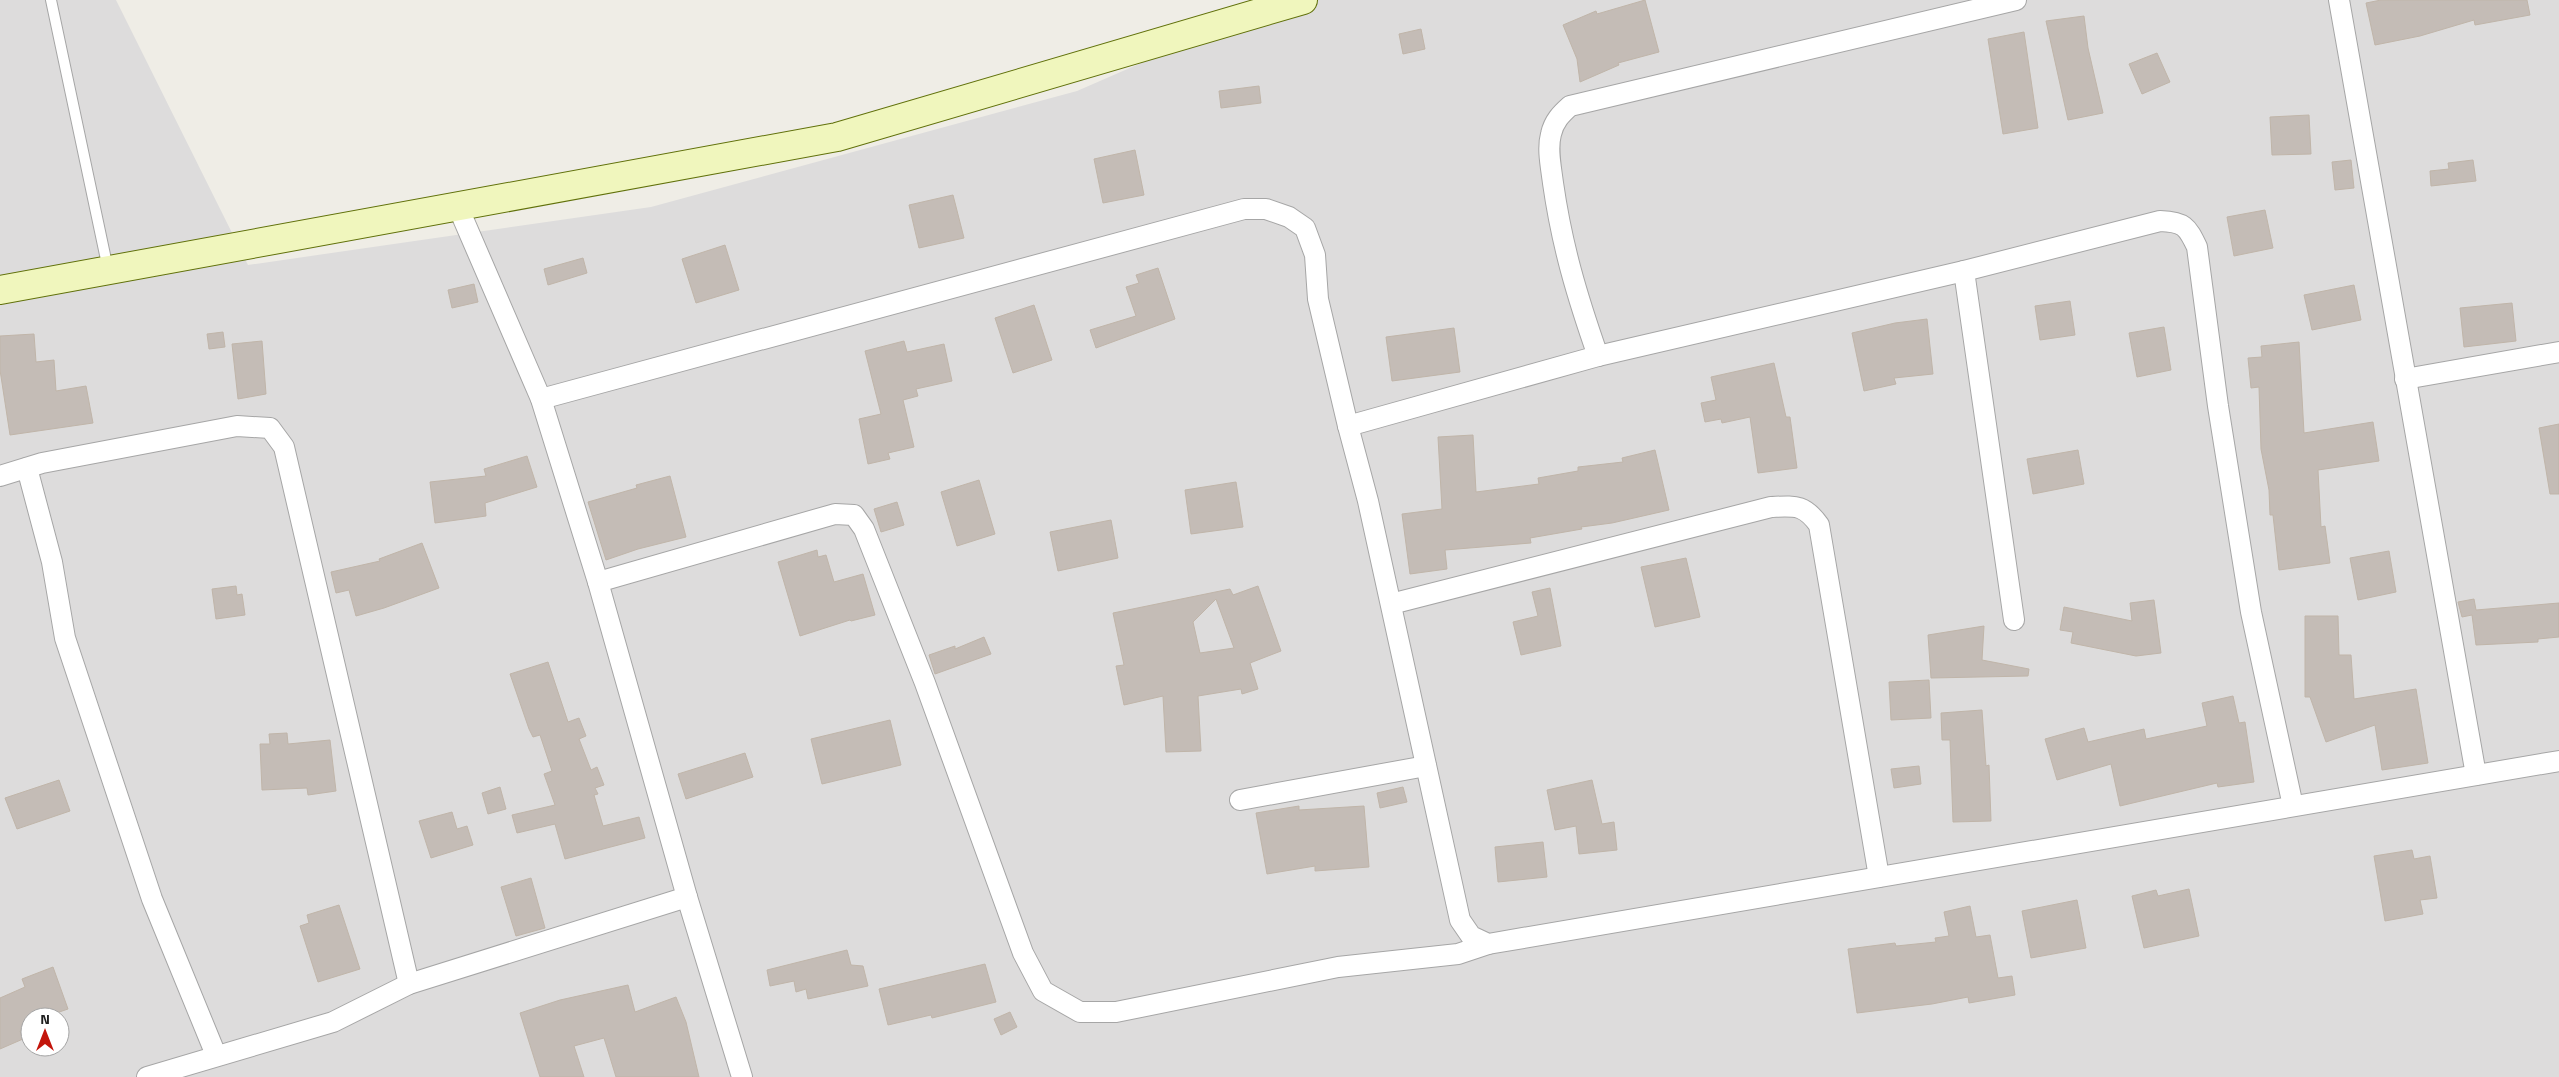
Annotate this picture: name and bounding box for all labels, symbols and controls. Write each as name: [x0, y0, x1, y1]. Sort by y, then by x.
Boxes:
north arrow: [20, 1007, 70, 1057]
text: N: [40, 1008, 50, 1029]

